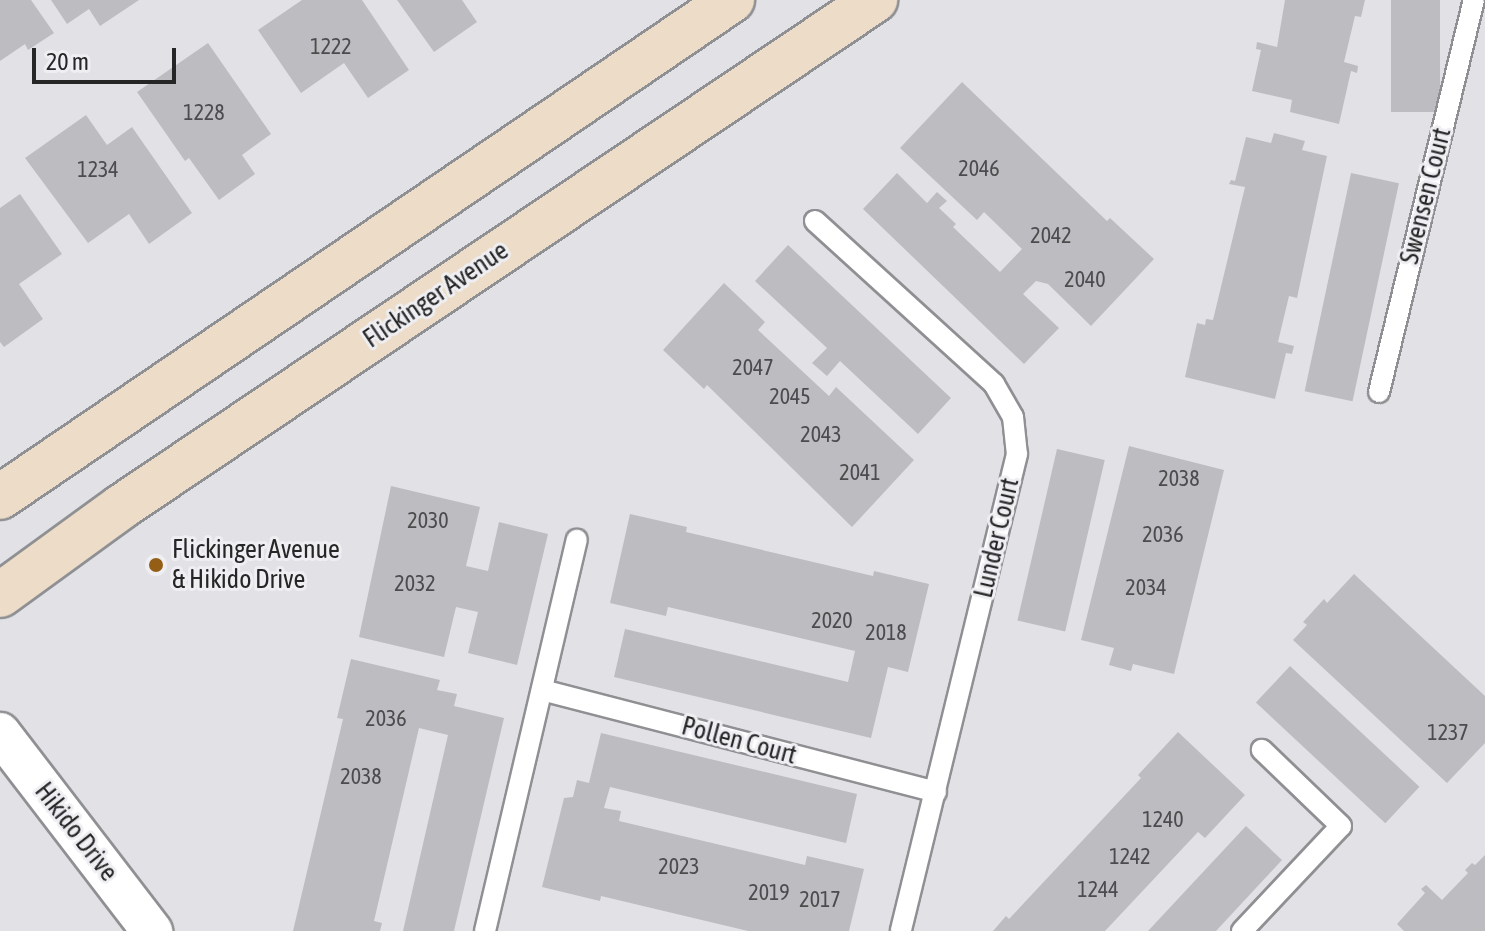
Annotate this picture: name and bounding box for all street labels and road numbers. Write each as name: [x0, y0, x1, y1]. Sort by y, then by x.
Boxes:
street label: Swensen Court: [1394, 125, 1458, 267]
street label: Flickinger Avenue: [358, 235, 514, 355]
street label: Lunder Court: [968, 475, 1026, 601]
street label: Pollen Court: [678, 711, 800, 771]
street label: Hikido Drive: [28, 777, 124, 887]

